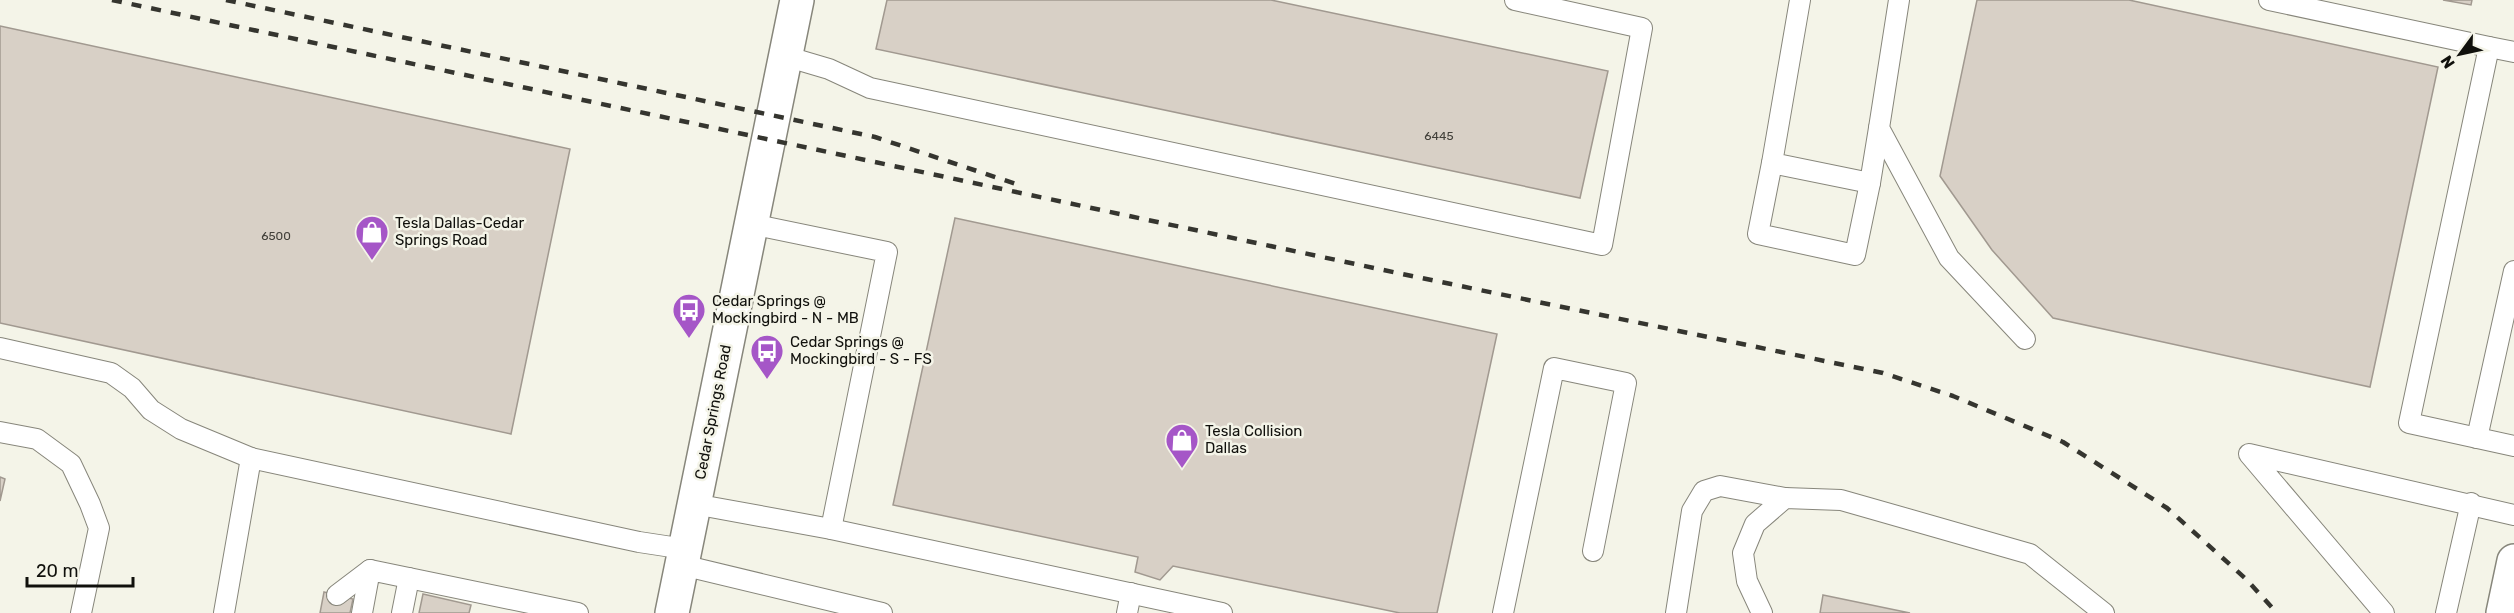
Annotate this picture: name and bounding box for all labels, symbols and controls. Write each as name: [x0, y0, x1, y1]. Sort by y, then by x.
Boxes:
north arrow: [2430, 24, 2490, 84]
text: N: [2437, 52, 2459, 72]
house number: 6445: [1424, 129, 1454, 143]
shop icon: Tesla Dallas-Cedar Springs Road: [354, 214, 390, 261]
place label: Tesla Dallas-Cedar Springs Road: [395, 214, 524, 249]
house number: 6500: [261, 229, 291, 243]
bus stop icon: Cedar Springs @ Mockingbird - N - MB: [671, 292, 707, 339]
place label: Cedar Springs @ Mockingbird - N - MB: [712, 292, 859, 327]
bus stop icon: Cedar Springs @ Mockingbird - S - FS: [749, 333, 785, 380]
place label: Cedar Springs @ Mockingbird - S - FS: [790, 333, 932, 368]
street label: Cedar Springs Road: [691, 343, 735, 481]
shop icon: Tesla Collision Dallas: [1164, 422, 1200, 469]
place label: Tesla Collision Dallas: [1205, 422, 1302, 457]
scale bar: [27, 550, 134, 588]
text: 20 m: [36, 560, 78, 582]

